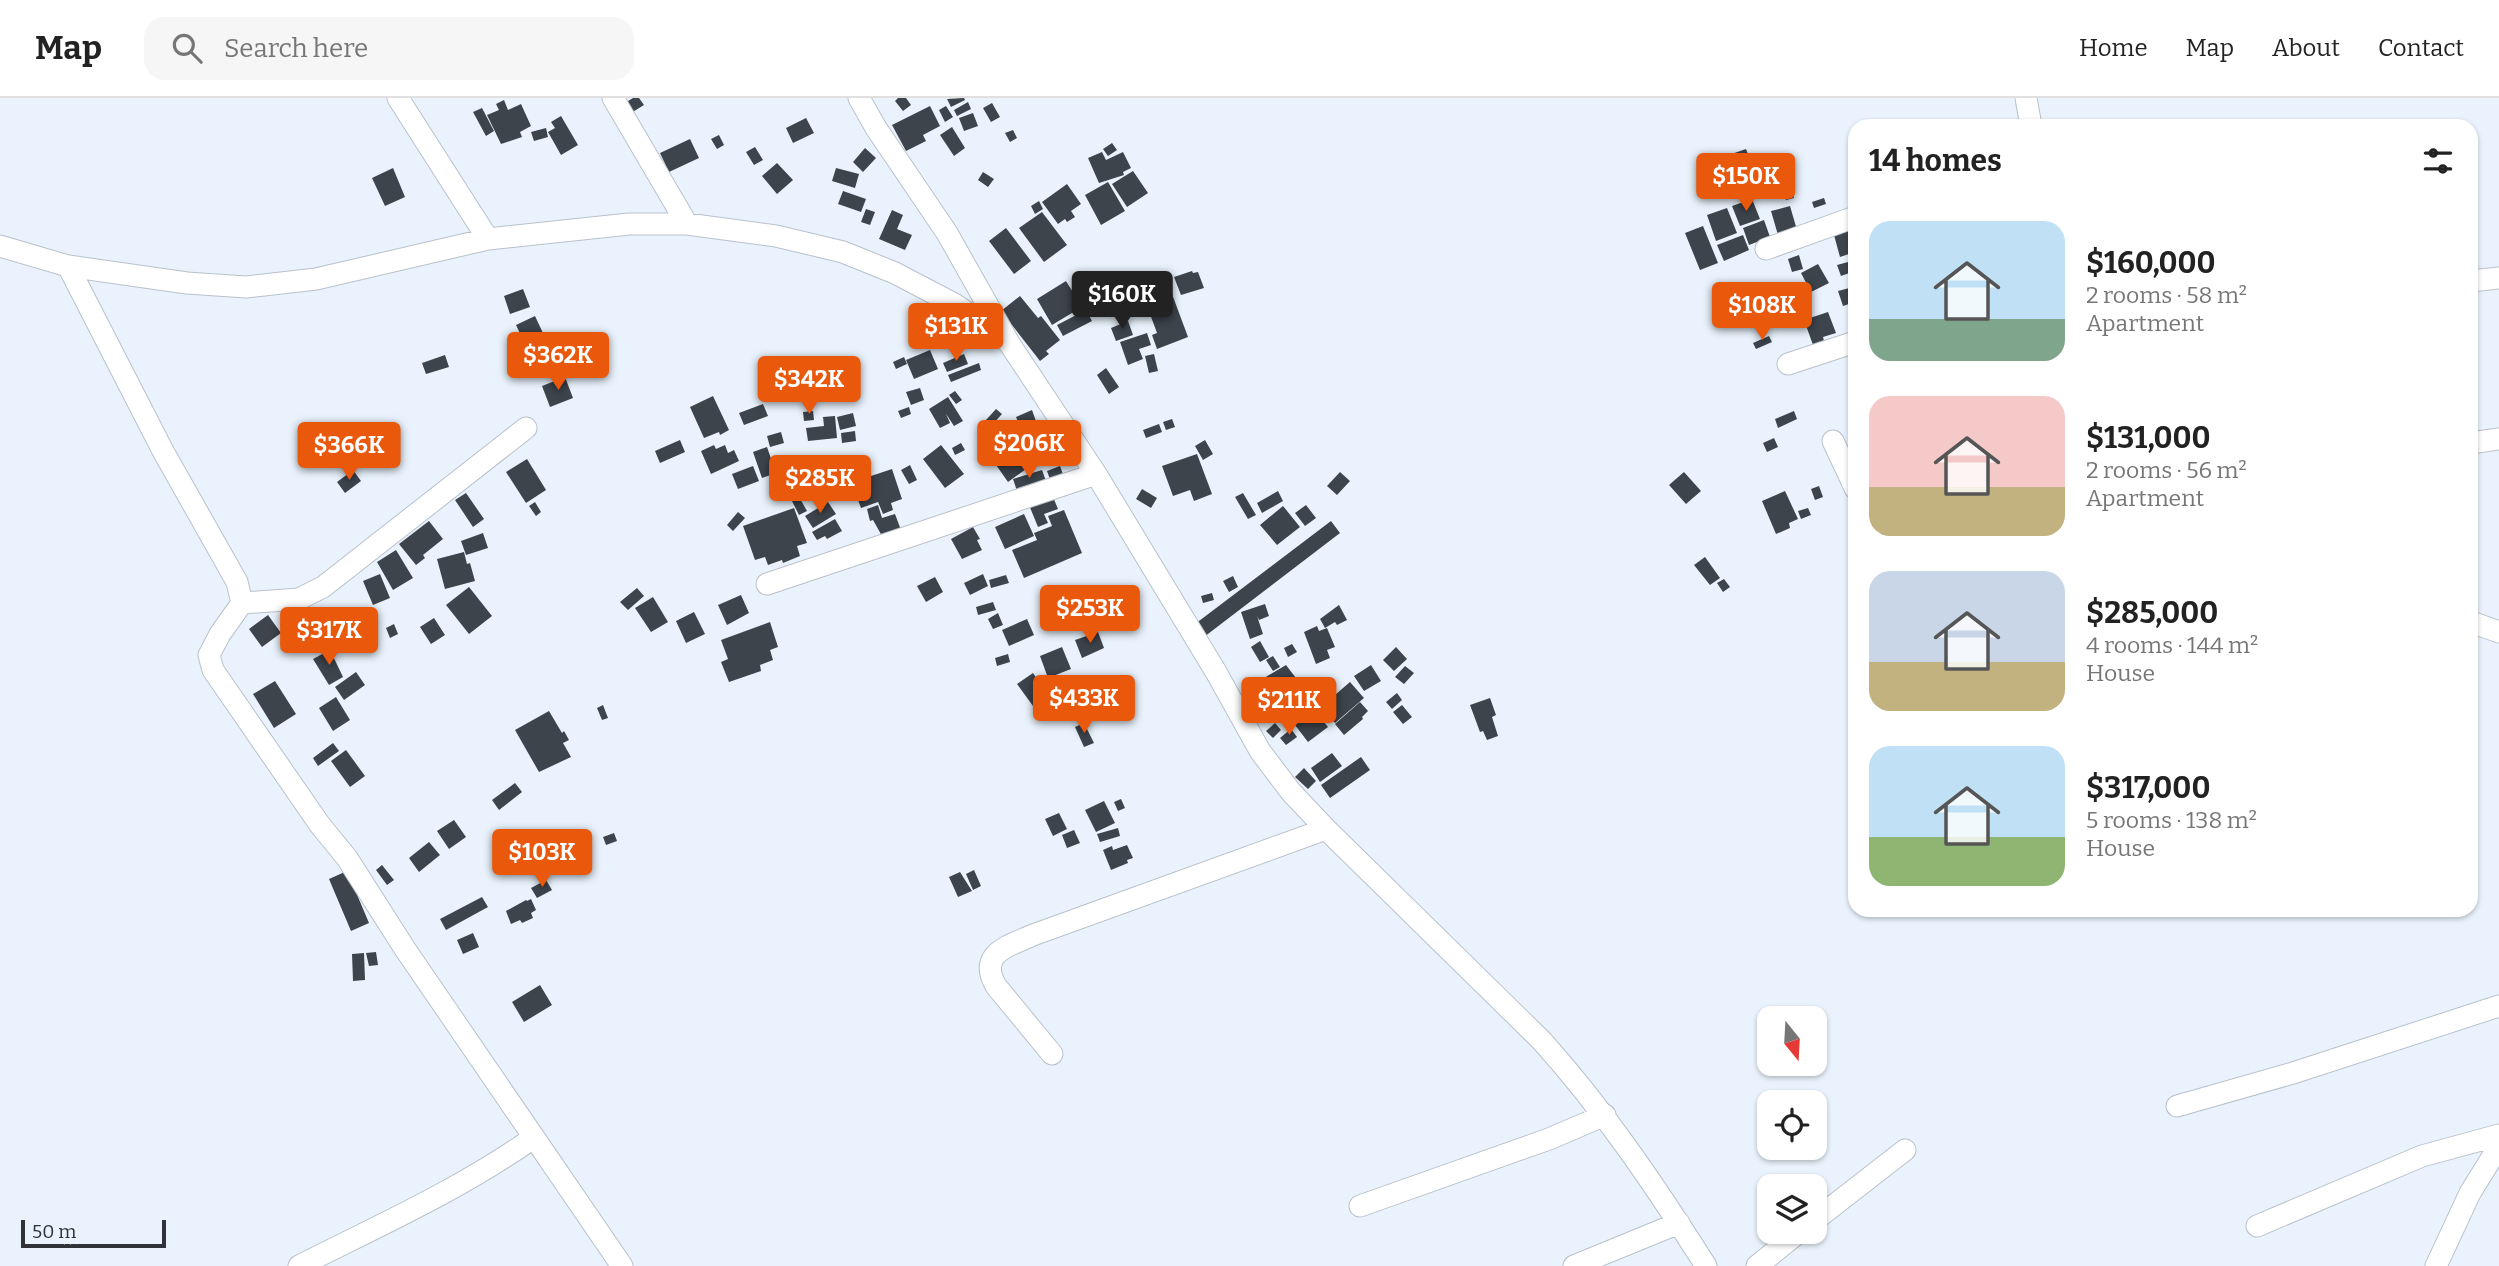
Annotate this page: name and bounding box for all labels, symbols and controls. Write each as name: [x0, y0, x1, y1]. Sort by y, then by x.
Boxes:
search box: [144, 17, 634, 80]
text: Map: [35, 28, 102, 68]
icon: search: [168, 29, 206, 67]
text: Search here: [224, 33, 368, 64]
text: Home: [2079, 34, 2148, 62]
text: Map: [2186, 34, 2234, 62]
text: About: [2272, 34, 2340, 62]
text: Contact: [2378, 34, 2464, 62]
icon: filters: [2419, 142, 2457, 180]
text: 14 homes: [1869, 143, 2002, 179]
pin: $150K: [1697, 153, 1795, 213]
text: $150K: [1712, 162, 1780, 190]
text: $160,000: [2086, 245, 2216, 281]
icon: home: [1925, 249, 2009, 333]
pin: $160K: [1073, 272, 1171, 331]
text: $160K: [1088, 280, 1156, 308]
text: 2 rooms · 58 m²: [2086, 281, 2247, 309]
pin: $108K: [1713, 282, 1811, 342]
text: $108K: [1728, 291, 1796, 319]
pin: $131K: [907, 303, 1005, 363]
text: Apartment: [2086, 309, 2204, 337]
text: $131K: [924, 312, 988, 340]
pin: $362K: [509, 332, 607, 392]
text: $362K: [523, 341, 593, 369]
pin: $342K: [760, 356, 858, 416]
text: $342K: [774, 365, 844, 393]
pin: $206K: [980, 420, 1078, 480]
text: $131,000: [2086, 420, 2211, 456]
pin: $366K: [300, 422, 398, 482]
icon: home: [1925, 424, 2009, 508]
text: $206K: [993, 429, 1065, 457]
text: $366K: [314, 431, 384, 459]
pin: $285K: [771, 456, 869, 515]
text: 2 rooms · 56 m²: [2086, 456, 2247, 484]
text: $285K: [785, 464, 855, 492]
text: Apartment: [2086, 484, 2204, 512]
pin: $253K: [1041, 586, 1139, 645]
text: $253K: [1056, 594, 1124, 622]
text: $285,000: [2086, 595, 2218, 631]
icon: home: [1925, 599, 2009, 683]
pin: $317K: [280, 608, 378, 667]
text: $317K: [296, 616, 362, 644]
text: 4 rooms · 144 m²: [2086, 631, 2258, 659]
text: House: [2086, 659, 2155, 687]
pin: $433K: [1035, 676, 1133, 735]
pin: $211K: [1240, 678, 1338, 737]
text: $433K: [1049, 684, 1119, 712]
text: $211K: [1257, 686, 1321, 714]
text: $317,000: [2086, 770, 2210, 806]
icon: home: [1925, 774, 2009, 858]
text: 5 rooms · 138 m²: [2086, 806, 2257, 834]
pin: $103K: [493, 830, 591, 889]
text: House: [2086, 834, 2155, 862]
text: $103K: [508, 838, 576, 866]
north arrow: [1757, 1006, 1827, 1076]
map controls: [1757, 1006, 1827, 1244]
button: locate: [1757, 1090, 1827, 1160]
button: layers: [1757, 1174, 1827, 1244]
scale bar: [21, 1217, 166, 1249]
text: 50 m: [32, 1220, 76, 1243]

